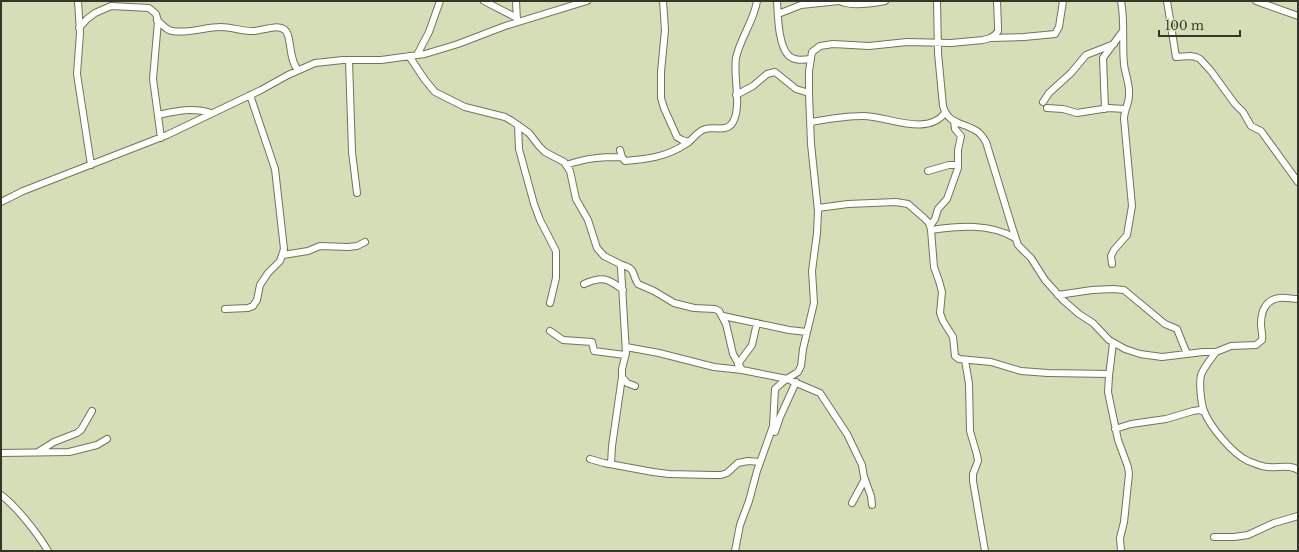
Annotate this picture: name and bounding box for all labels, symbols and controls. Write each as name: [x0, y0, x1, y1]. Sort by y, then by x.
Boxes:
scale bar: [1159, 12, 1240, 38]
text: 100 m: [1165, 18, 1204, 33]

